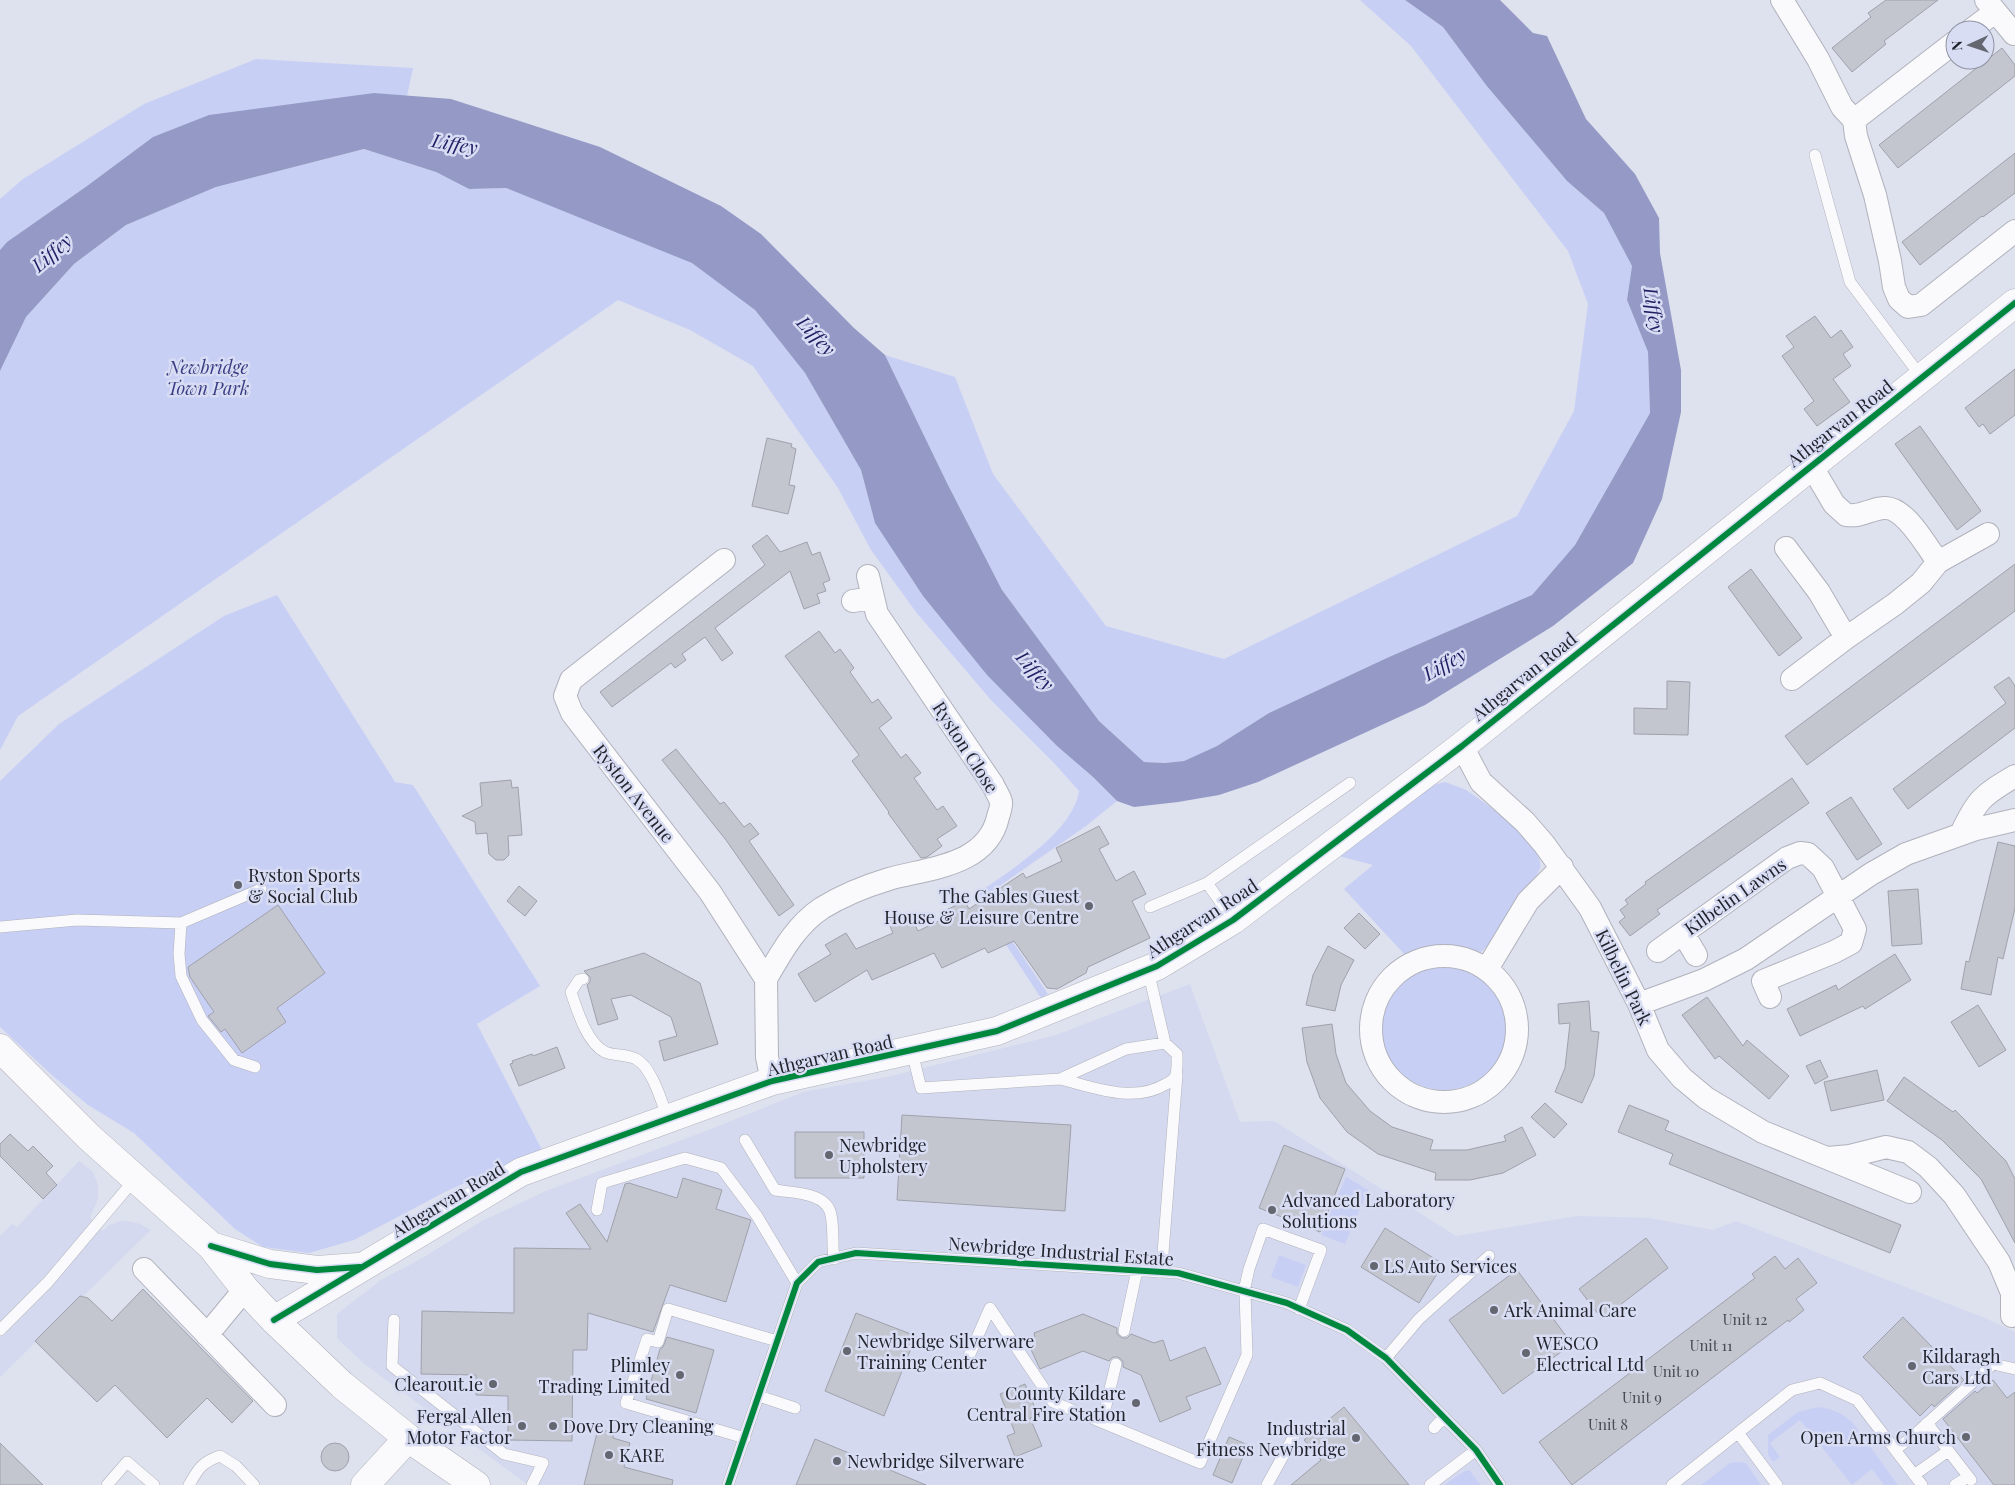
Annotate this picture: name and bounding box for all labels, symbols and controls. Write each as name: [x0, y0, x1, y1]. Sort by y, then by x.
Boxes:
north arrow: [1945, 20, 1995, 70]
text: N: [1947, 40, 1966, 51]
water label: Liffey: [429, 126, 480, 160]
water label: Liffey: [24, 227, 77, 277]
water label: Liffey: [1638, 284, 1671, 335]
water label: Liffey: [791, 309, 842, 361]
park label: Newbridge Town Park: [166, 355, 249, 400]
street label: Athgarvan Road: [1781, 374, 1898, 473]
street label: Athgarvan Road: [1466, 626, 1582, 726]
water label: Liffey: [1417, 640, 1470, 686]
water label: Liffey: [1010, 644, 1061, 696]
street label: Ryston Close: [928, 697, 1004, 797]
street label: Ryston Avenue: [588, 739, 680, 847]
street label: Kilbelin Lawns: [1679, 852, 1791, 940]
place label: Ryston Sports & Social Club: [248, 863, 360, 908]
street label: Athgarvan Road: [1141, 873, 1263, 964]
marker: Ryston Sports & Social Club: [232, 879, 244, 891]
place label: The Gables Guest House & Leisure Centre: [884, 884, 1080, 929]
marker: The Gables Guest House & Leisure Centre: [1083, 900, 1095, 912]
street label: Kilbelin Park: [1590, 925, 1658, 1029]
street label: Athgarvan Road: [764, 1029, 896, 1081]
place label: Newbridge Upholstery: [839, 1133, 927, 1178]
marker: Newbridge Upholstery: [823, 1149, 835, 1161]
street label: Athgarvan Road: [386, 1155, 510, 1243]
place label: Advanced Laboratory Solutions: [1281, 1188, 1455, 1233]
marker: Advanced Laboratory Solutions: [1266, 1204, 1278, 1216]
street label: Newbridge Industrial Estate: [947, 1231, 1175, 1271]
place label: LS Auto Services: [1384, 1254, 1517, 1278]
marker: LS Auto Services: [1368, 1260, 1380, 1272]
place label: Ark Animal Care: [1503, 1298, 1637, 1322]
marker: Ark Animal Care: [1488, 1304, 1500, 1316]
house number: Unit 12: [1723, 1309, 1767, 1329]
place label: Newbridge Silverware Training Center: [857, 1329, 1034, 1374]
place label: WESCO Electrical Ltd: [1535, 1331, 1645, 1376]
house number: Unit 11: [1689, 1335, 1733, 1355]
place label: Kildaragh Cars Ltd: [1922, 1344, 2001, 1389]
marker: Newbridge Silverware Training Center: [841, 1345, 853, 1357]
marker: WESCO Electrical Ltd: [1520, 1347, 1532, 1359]
place label: Plimley Trading Limited: [539, 1353, 671, 1398]
marker: Kildaragh Cars Ltd: [1906, 1360, 1918, 1372]
house number: Unit 10: [1653, 1361, 1699, 1381]
marker: Plimley Trading Limited: [674, 1369, 686, 1381]
place label: Clearout.ie: [394, 1372, 483, 1396]
marker: Clearout.ie: [487, 1378, 499, 1390]
place label: County Kildare Central Fire Station: [967, 1381, 1126, 1426]
house number: Unit 9: [1622, 1387, 1662, 1407]
marker: County Kildare Central Fire Station: [1130, 1397, 1142, 1409]
place label: Fergal Allen Motor Factor: [406, 1404, 512, 1449]
place label: Dove Dry Cleaning: [563, 1414, 714, 1438]
house number: Unit 8: [1588, 1414, 1628, 1434]
place label: Industrial Fitness Newbridge: [1196, 1416, 1346, 1461]
marker: Fergal Allen Motor Factor: [516, 1420, 528, 1432]
marker: Dove Dry Cleaning: [547, 1420, 559, 1432]
place label: Open Arms Church: [1800, 1425, 1956, 1449]
marker: Open Arms Church: [1960, 1431, 1972, 1443]
marker: Industrial Fitness Newbridge: [1350, 1432, 1362, 1444]
place label: KARE: [619, 1443, 664, 1467]
marker: KARE: [603, 1449, 615, 1461]
place label: Newbridge Silverware: [847, 1449, 1024, 1473]
marker: Newbridge Silverware: [831, 1455, 843, 1467]

